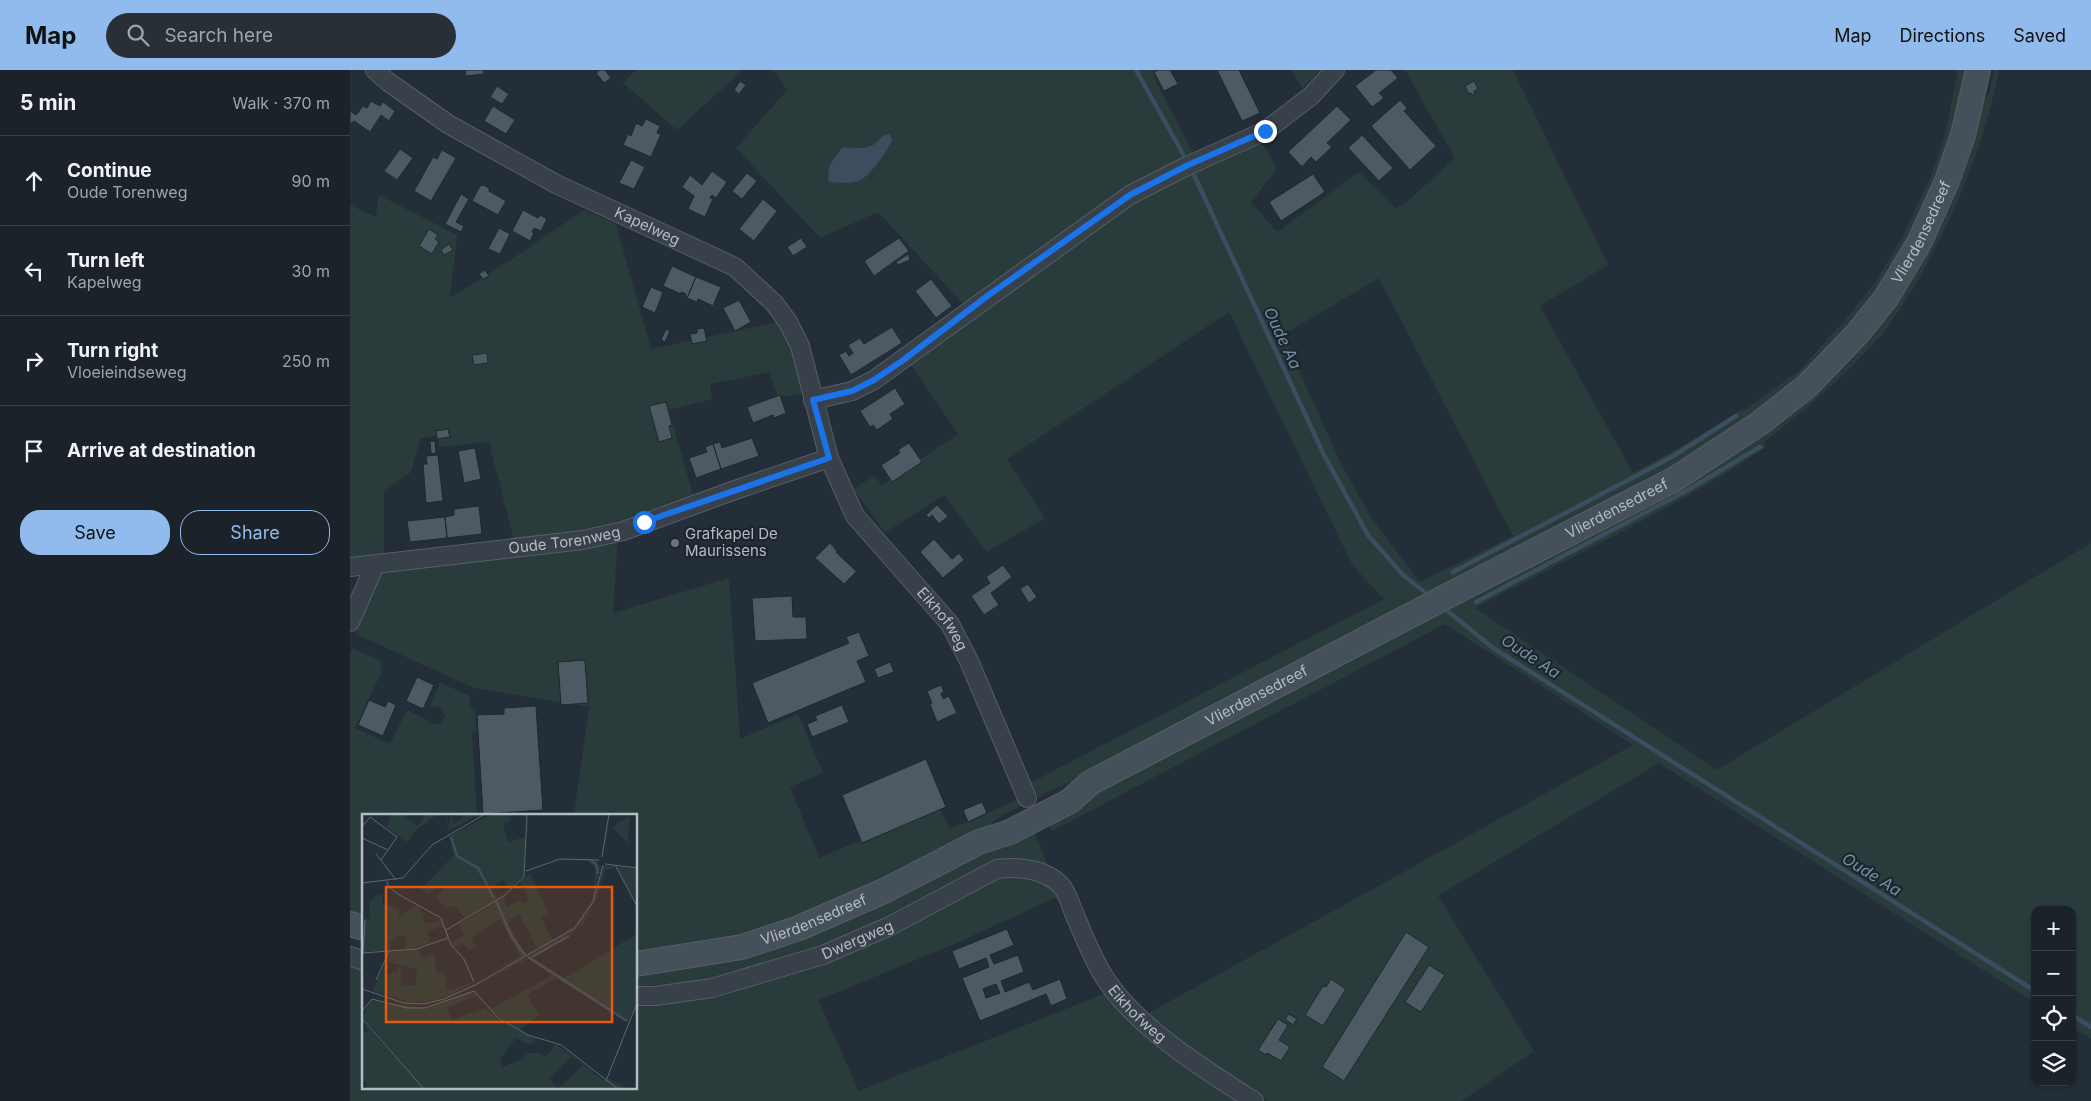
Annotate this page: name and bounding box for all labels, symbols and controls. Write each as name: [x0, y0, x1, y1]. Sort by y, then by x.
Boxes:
search box: [106, 13, 456, 58]
text: Map: [25, 21, 76, 50]
icon: search: [124, 21, 152, 49]
text: Search here: [164, 24, 273, 47]
text: Map: [1834, 25, 1872, 46]
text: Directions: [1900, 25, 1985, 46]
text: Saved: [2013, 25, 2066, 46]
text: 5 min: [20, 90, 76, 115]
text: Walk · 370 m: [233, 93, 330, 113]
route end: [1254, 120, 1277, 143]
text: Continue: [67, 159, 152, 182]
icon: ahead: [20, 167, 48, 195]
text: 90 m: [291, 171, 330, 191]
street label: Vlierdensedreef: [1887, 177, 1955, 287]
text: Oude Torenweg: [67, 182, 187, 202]
street label: Kapelweg: [612, 202, 683, 249]
text: Turn left: [67, 249, 145, 272]
icon: left: [20, 257, 48, 285]
text: 30 m: [292, 261, 330, 281]
text: Kapelweg: [67, 272, 142, 292]
water label: Oude Aa: [1260, 304, 1306, 372]
text: Turn right: [67, 339, 158, 362]
icon: right: [20, 347, 48, 375]
text: 250 m: [282, 351, 330, 371]
text: Vloeieindseweg: [67, 362, 187, 382]
icon: arrive: [20, 437, 48, 465]
text: Arrive at destination: [67, 439, 256, 462]
street label: Vlierdensedreef: [1562, 474, 1672, 543]
button: Save: [20, 510, 170, 555]
button: Share: [180, 510, 330, 555]
route start: [633, 511, 656, 534]
street label: Oude Torenweg: [507, 522, 622, 558]
place label: Grafkapel De Maurissens: [685, 524, 778, 560]
marker: Grafkapel De Maurissens: [669, 537, 681, 549]
street label: Eikhofweg: [913, 583, 972, 654]
water label: Oude Aa: [1498, 630, 1564, 682]
street label: Vlierdensedreef: [1202, 661, 1311, 730]
inset map: [362, 814, 638, 1088]
water label: Oude Aa: [1839, 848, 1905, 900]
street label: Vlierdensedreef: [758, 890, 870, 949]
map controls: [2031, 906, 2076, 1086]
button: +: [2031, 906, 2076, 951]
street label: Dwergweg: [819, 916, 896, 963]
button: −: [2031, 951, 2076, 996]
street label: Eikhofweg: [1104, 981, 1170, 1046]
button: locate: [2031, 996, 2076, 1041]
button: layers: [2031, 1041, 2076, 1086]

